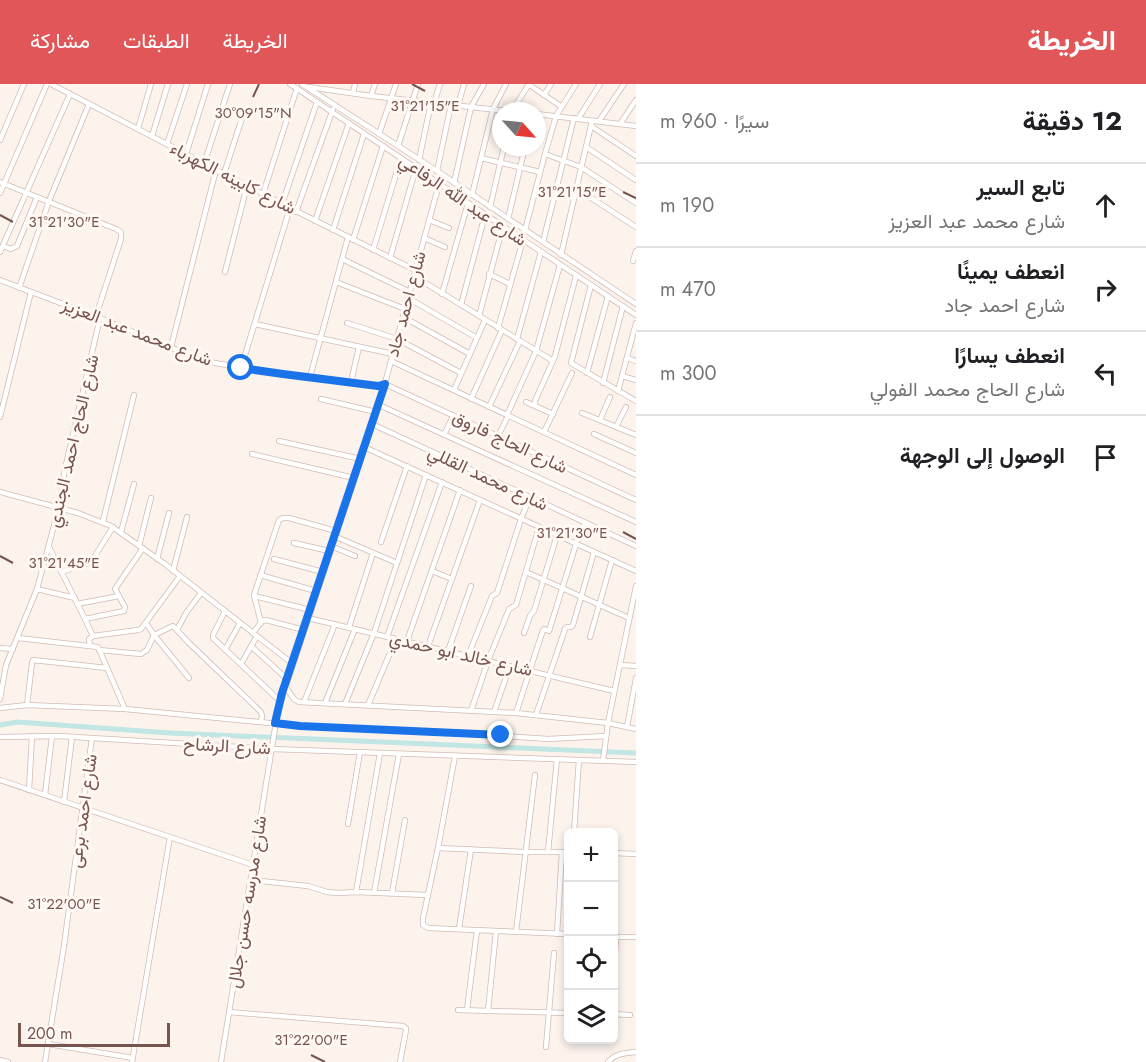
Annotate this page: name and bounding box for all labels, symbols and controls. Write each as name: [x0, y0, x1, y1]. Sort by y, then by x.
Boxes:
text: الخريطة: [1027, 20, 1116, 61]
text: مشاركة: [30, 26, 90, 56]
text: الطبقات: [123, 26, 190, 56]
text: الخريطة: [223, 26, 288, 56]
text: 31°21'15"E: [390, 95, 460, 117]
text: 30°09'15"N: [214, 102, 292, 124]
north arrow: [492, 102, 546, 156]
text: 12 دقيقة: [1023, 102, 1122, 140]
text: سيرًا · 960 m: [660, 107, 769, 136]
street label: شارع كابينه الكهرباء: [165, 135, 301, 221]
street label: شارع عبد الله الرفاعي: [393, 147, 532, 254]
text: تابع السير: [976, 171, 1065, 203]
text: 31°21'15"E: [537, 181, 607, 203]
icon: ahead: [1089, 189, 1122, 222]
text: 190 m: [660, 191, 714, 220]
text: شارع محمد عبد العزيز: [888, 207, 1065, 236]
text: 31°21'30"E: [28, 211, 100, 233]
street label: شارع احمد جاد: [379, 248, 433, 360]
text: انعطف يمينًا: [957, 255, 1065, 287]
icon: right: [1089, 273, 1122, 306]
text: 470 m: [660, 275, 716, 304]
street label: شارع محمد عبد العزيز: [57, 291, 216, 373]
text: شارع احمد جاد: [944, 291, 1065, 320]
text: انعطف يسارًا: [954, 339, 1065, 371]
street label: شارع الحاج احمد الجندي: [40, 352, 108, 531]
route start: [227, 354, 253, 380]
icon: left: [1089, 357, 1122, 390]
text: 300 m: [660, 359, 717, 388]
text: شارع الحاج محمد الفولي: [870, 375, 1065, 404]
street label: شارع الحاج فاروق: [448, 404, 572, 480]
street label: شارع محمد القللي: [423, 439, 552, 519]
text: الوصول إلى الوجهة: [900, 439, 1065, 471]
icon: arrive: [1089, 441, 1122, 474]
text: 31°21'30"E: [536, 522, 608, 544]
text: 31°21'45"E: [28, 552, 100, 574]
street label: شارع خالد ابو حمدي: [386, 625, 535, 685]
route end: [487, 721, 513, 747]
street label: شارع الرشاح: [183, 731, 271, 761]
street label: شارع احمد برعى: [62, 752, 104, 870]
street label: شارع مدرسه حسن جلال: [221, 814, 273, 990]
map controls: [564, 828, 618, 1044]
button: +: [564, 828, 618, 882]
button: −: [564, 882, 618, 936]
text: 31°22'00"E: [27, 893, 101, 915]
button: locate: [564, 936, 618, 990]
button: layers: [564, 990, 618, 1044]
scale bar: [18, 1020, 170, 1048]
text: 200 m: [27, 1022, 73, 1045]
text: 31°22'00"E: [274, 1029, 348, 1051]

